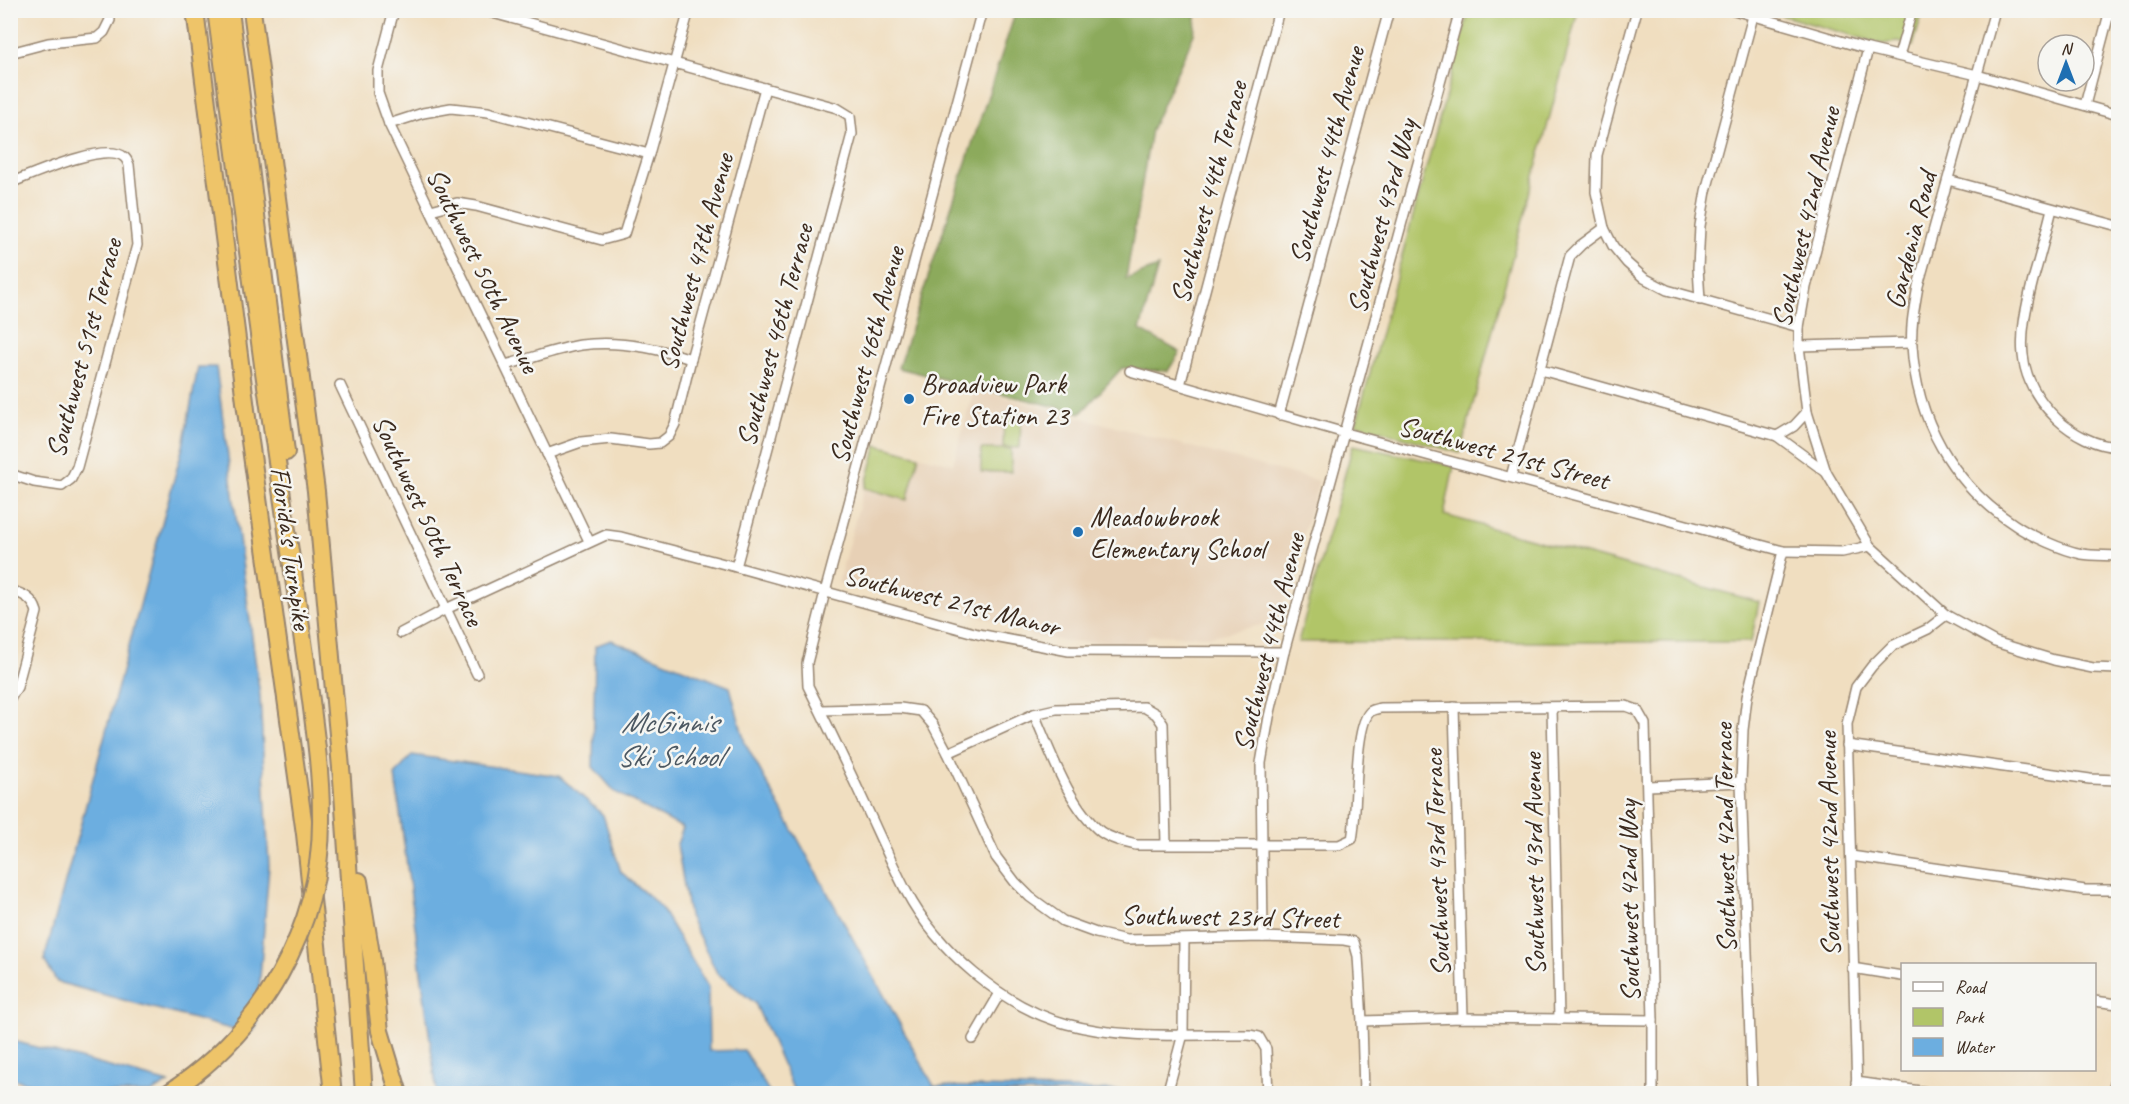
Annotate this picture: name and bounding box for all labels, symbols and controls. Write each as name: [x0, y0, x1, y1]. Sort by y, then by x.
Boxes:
north arrow: [2036, 33, 2096, 93]
text: N: [2061, 39, 2074, 59]
street label: Southwest 44th Avenue: [1281, 41, 1373, 267]
street label: Southwest 44th Terrace: [1162, 75, 1255, 307]
street label: Southwest 42nd Avenue: [1763, 102, 1848, 331]
street label: Southwest 43rd Way: [1339, 113, 1425, 317]
street label: Southwest 47th Avenue: [650, 148, 742, 374]
street label: Southwest 50th Avenue: [419, 162, 549, 380]
street label: Gardenia Road: [1877, 164, 1945, 312]
street label: Southwest 46th Terrace: [728, 218, 821, 450]
street label: Southwest 51st Terrace: [37, 233, 130, 461]
street label: Southwest 46th Avenue: [821, 241, 913, 467]
place label: Broadview Park Fire Station 23: [921, 366, 1071, 433]
marker: Broadview Park Fire Station 23: [902, 392, 916, 406]
street label: Southwest 21st Street: [1395, 408, 1615, 498]
street label: Southwest 50th Terrace: [364, 409, 493, 633]
street label: Florida's Turnpike: [263, 465, 320, 633]
place label: Meadowbrook Elementary School: [1090, 499, 1270, 566]
marker: Meadowbrook Elementary School: [1071, 525, 1085, 539]
street label: Southwest 44th Avenue: [1225, 528, 1313, 755]
street label: Southwest 21st Manor: [841, 557, 1066, 645]
water label: McGinnis Ski School: [617, 703, 731, 775]
street label: Southwest 42nd Terrace: [1705, 721, 1744, 953]
street label: Southwest 42nd Avenue: [1809, 729, 1848, 957]
street label: Southwest 43rd Terrace: [1415, 747, 1458, 977]
street label: Southwest 43rd Avenue: [1514, 751, 1553, 975]
street label: Southwest 42nd Way: [1609, 797, 1648, 1002]
street label: Southwest 23rd Street: [1121, 897, 1342, 936]
legend: [1901, 963, 2096, 1071]
text: Road: [1955, 976, 1988, 998]
text: Park: [1955, 1006, 1985, 1028]
text: Water: [1955, 1036, 1996, 1058]

